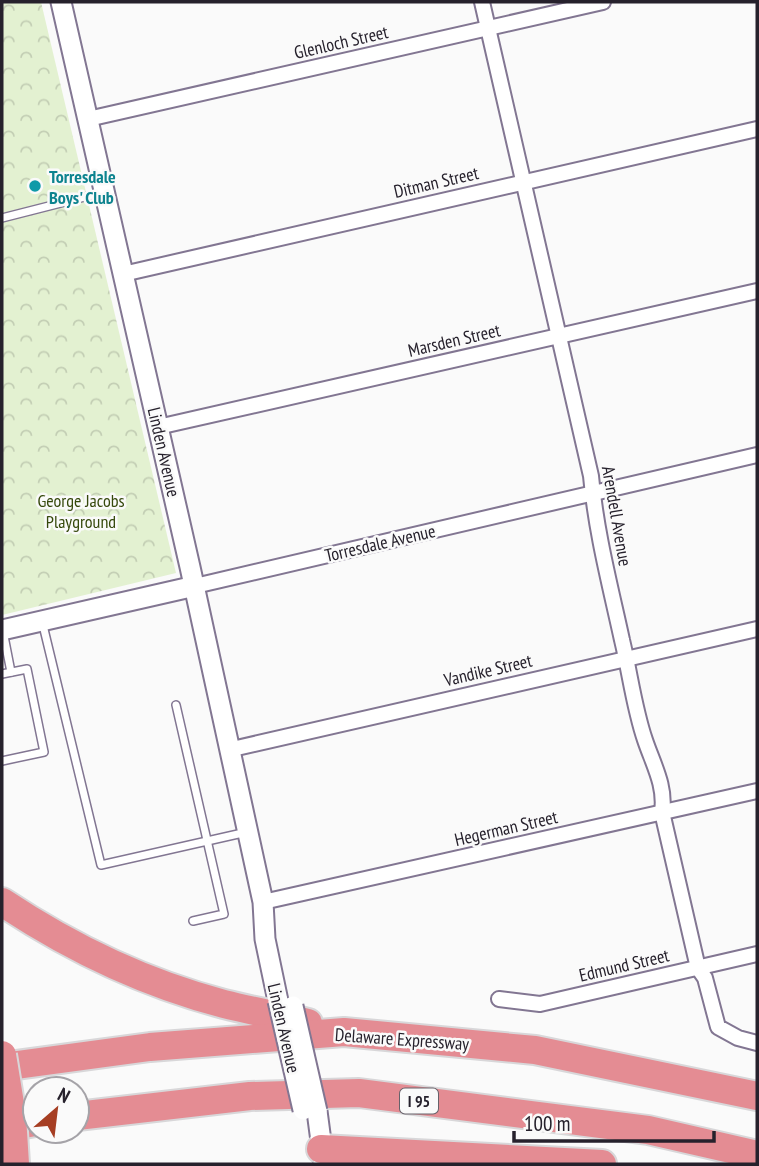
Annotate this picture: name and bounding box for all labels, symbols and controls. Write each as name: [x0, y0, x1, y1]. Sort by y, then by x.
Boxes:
street label: Glenloch Street: [292, 20, 390, 64]
street label: Ditman Street: [391, 161, 481, 203]
place label: Torresdale Boys' Club: [49, 165, 116, 209]
marker: Torresdale Boys' Club: [27, 178, 43, 194]
street label: Marsden Street: [406, 318, 502, 362]
street label: Linden Avenue: [143, 405, 185, 499]
street label: Arendell Avenue: [597, 464, 637, 568]
park label: George Jacobs Playground: [37, 489, 125, 533]
street label: Torresdale Avenue: [322, 519, 438, 567]
street label: Vandike Street: [441, 649, 534, 692]
street label: Hegerman Street: [452, 805, 560, 851]
street label: Edmund Street: [577, 943, 671, 987]
street label: Linden Avenue: [263, 981, 305, 1075]
street label: Delaware Expressway: [334, 1023, 470, 1055]
north arrow: [21, 1075, 91, 1145]
text: N: [54, 1082, 74, 1108]
road number: I 95: [400, 1088, 438, 1114]
scale bar: [514, 1100, 714, 1144]
text: 100 m: [524, 1110, 570, 1137]

